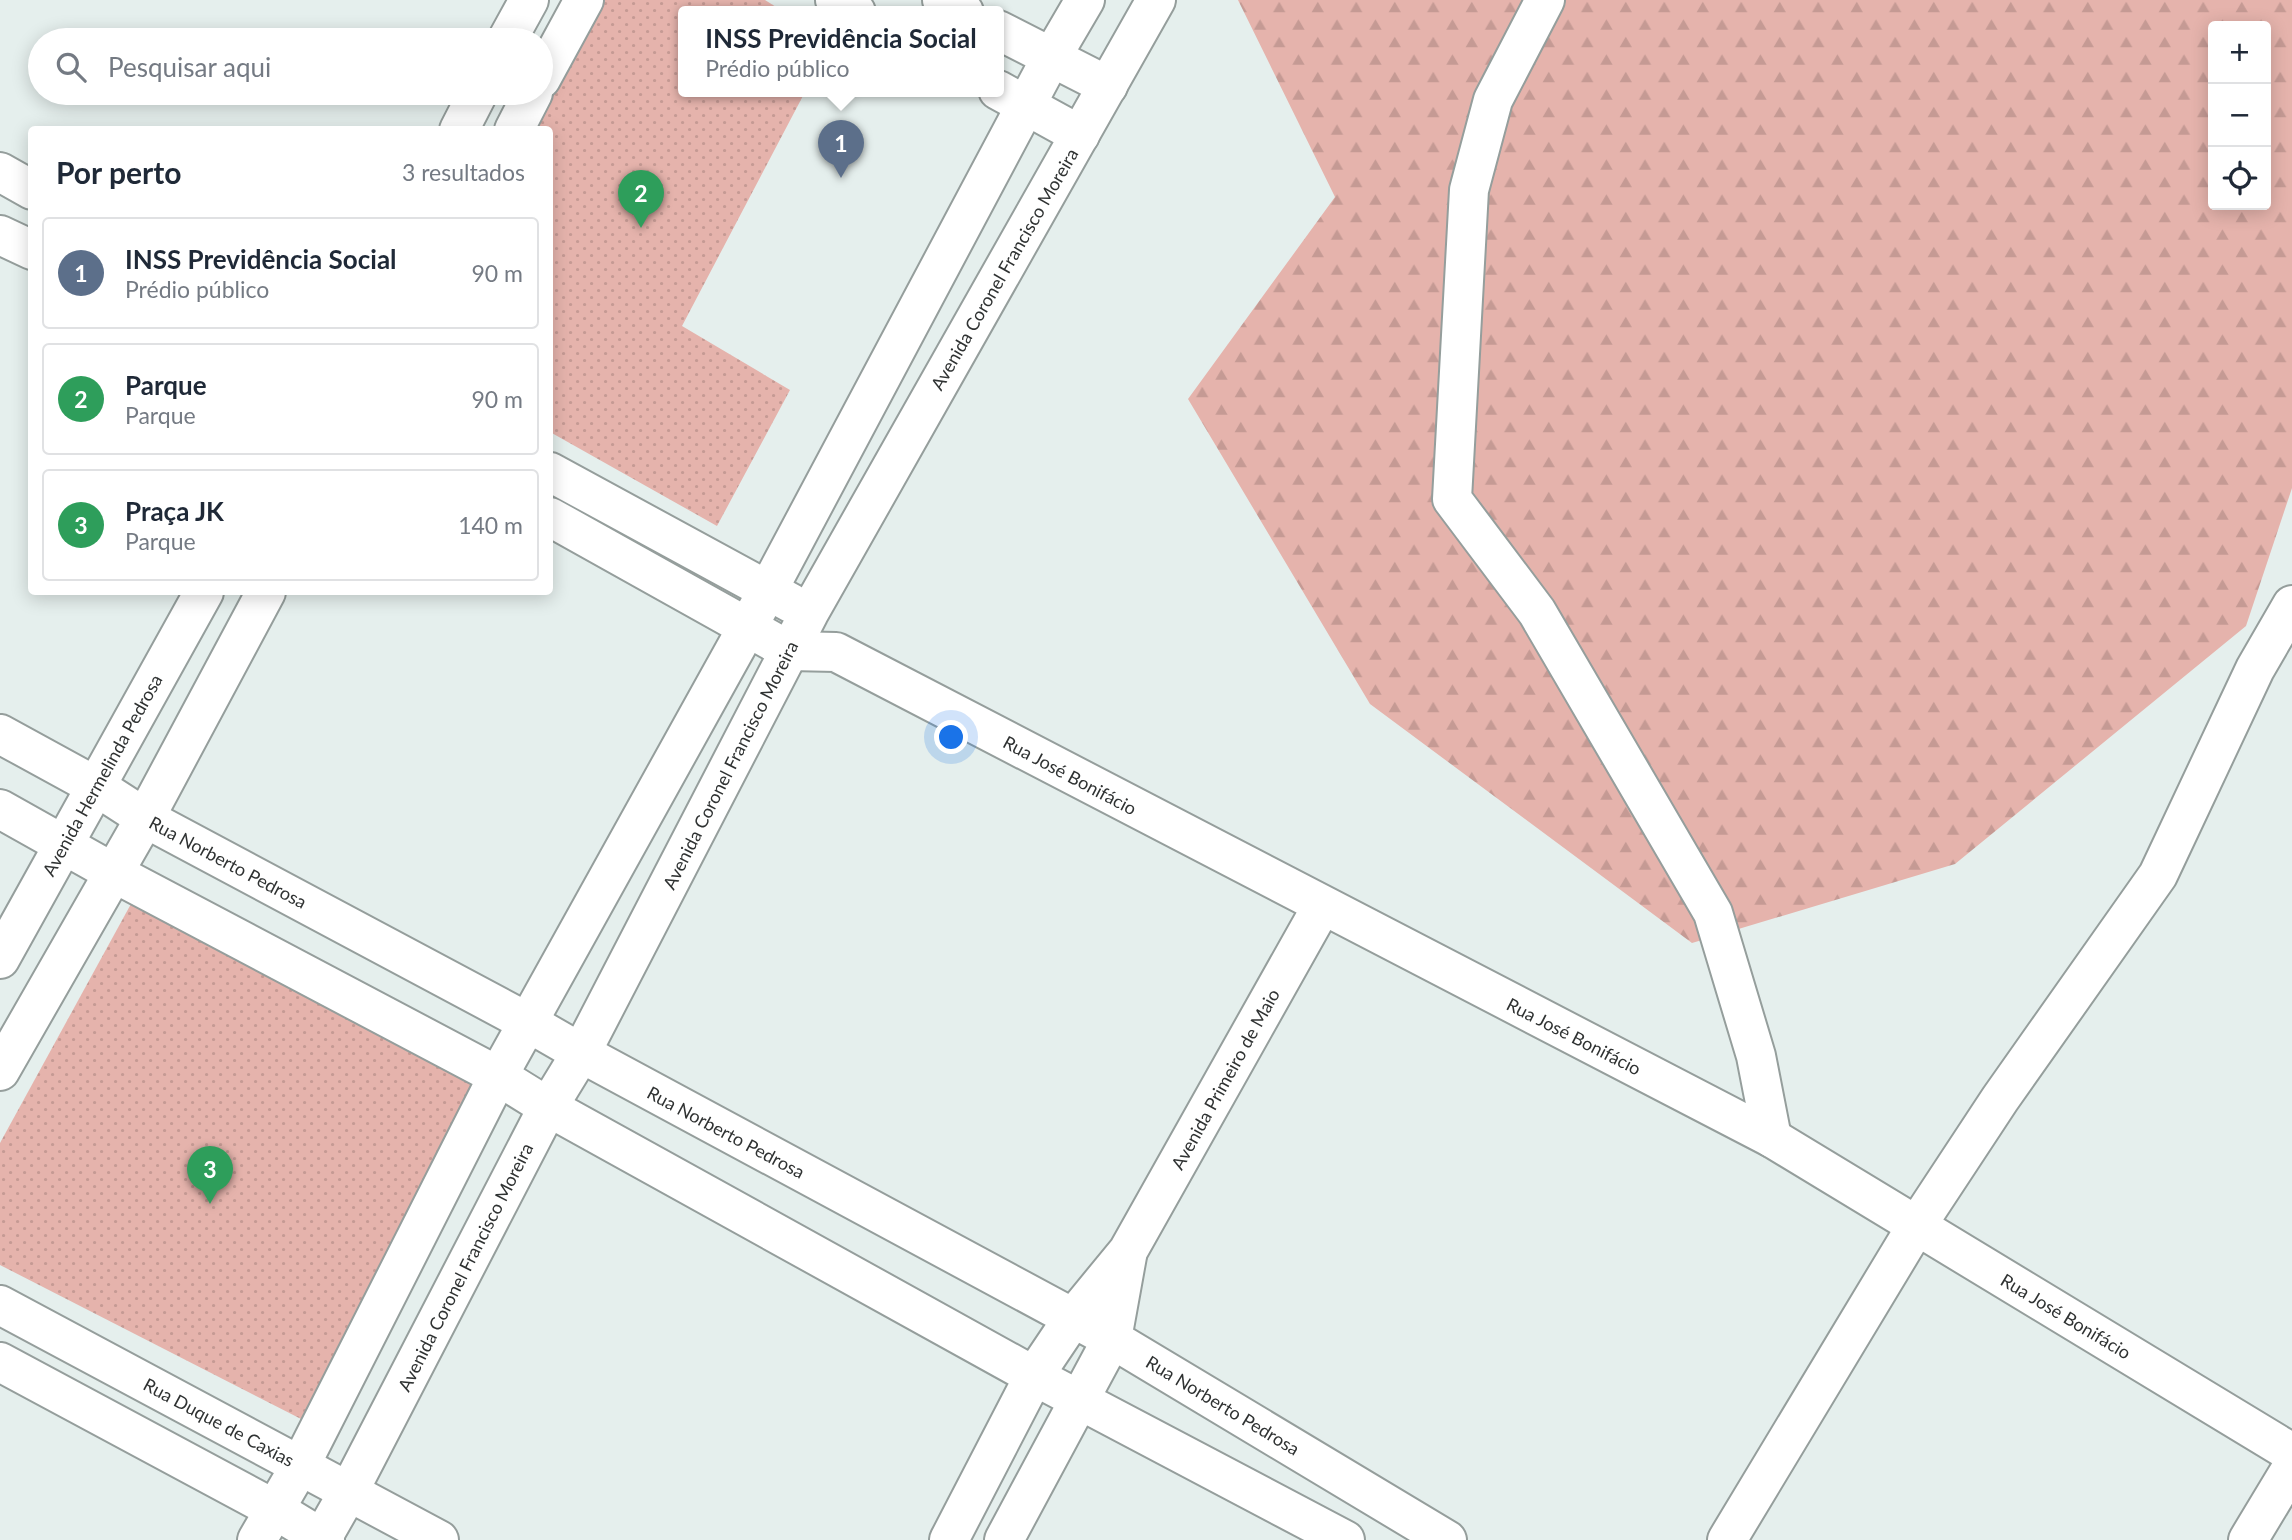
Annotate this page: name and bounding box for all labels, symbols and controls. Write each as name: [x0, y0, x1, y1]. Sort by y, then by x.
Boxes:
popup: [678, 6, 1004, 97]
map controls: [2208, 21, 2271, 210]
button: +: [2208, 21, 2271, 84]
text: INSS Previdência Social: [705, 22, 977, 54]
search box: [28, 28, 553, 105]
icon: search: [52, 48, 90, 86]
text: Pesquisar aqui: [108, 51, 271, 83]
text: Prédio público: [705, 54, 850, 82]
button: −: [2208, 84, 2271, 147]
pin: 1: [818, 120, 864, 178]
street label: Avenida Coronel Francisco Moreira: [926, 144, 1082, 394]
button: locate: [2208, 147, 2271, 210]
text: Por perto: [56, 154, 181, 190]
text: 3 resultados: [402, 158, 525, 186]
pin: 2: [618, 170, 664, 228]
text: INSS Previdência Social: [125, 243, 397, 275]
text: 1: [74, 259, 88, 287]
text: 90 m: [472, 259, 523, 287]
text: Prédio público: [125, 275, 269, 303]
text: Parque: [125, 369, 207, 401]
text: 2: [74, 385, 88, 413]
text: 90 m: [472, 385, 523, 413]
text: Parque: [125, 401, 196, 429]
text: Praça JK: [125, 495, 224, 527]
text: 3: [74, 511, 88, 539]
text: 140 m: [458, 511, 523, 539]
text: Parque: [125, 527, 196, 555]
street label: Avenida Coronel Francisco Moreira: [658, 637, 802, 893]
street label: Avenida Hermelinda Pedrosa: [37, 670, 167, 880]
your location: [934, 720, 968, 754]
street label: Rua José Bonifácio: [1000, 731, 1140, 819]
street label: Rua Norberto Pedrosa: [146, 811, 310, 913]
street label: Avenida Primeiro de Maio: [1166, 985, 1284, 1173]
street label: Rua José Bonifácio: [1503, 993, 1645, 1079]
street label: Rua Norberto Pedrosa: [644, 1081, 808, 1183]
street label: Avenida Coronel Francisco Moreira: [393, 1139, 537, 1395]
pin: 3: [187, 1146, 233, 1204]
street label: Rua José Bonifácio: [1997, 1269, 2135, 1363]
street label: Rua Norberto Pedrosa: [1142, 1350, 1304, 1460]
street label: Rua Duque de Caxias: [140, 1373, 298, 1471]

